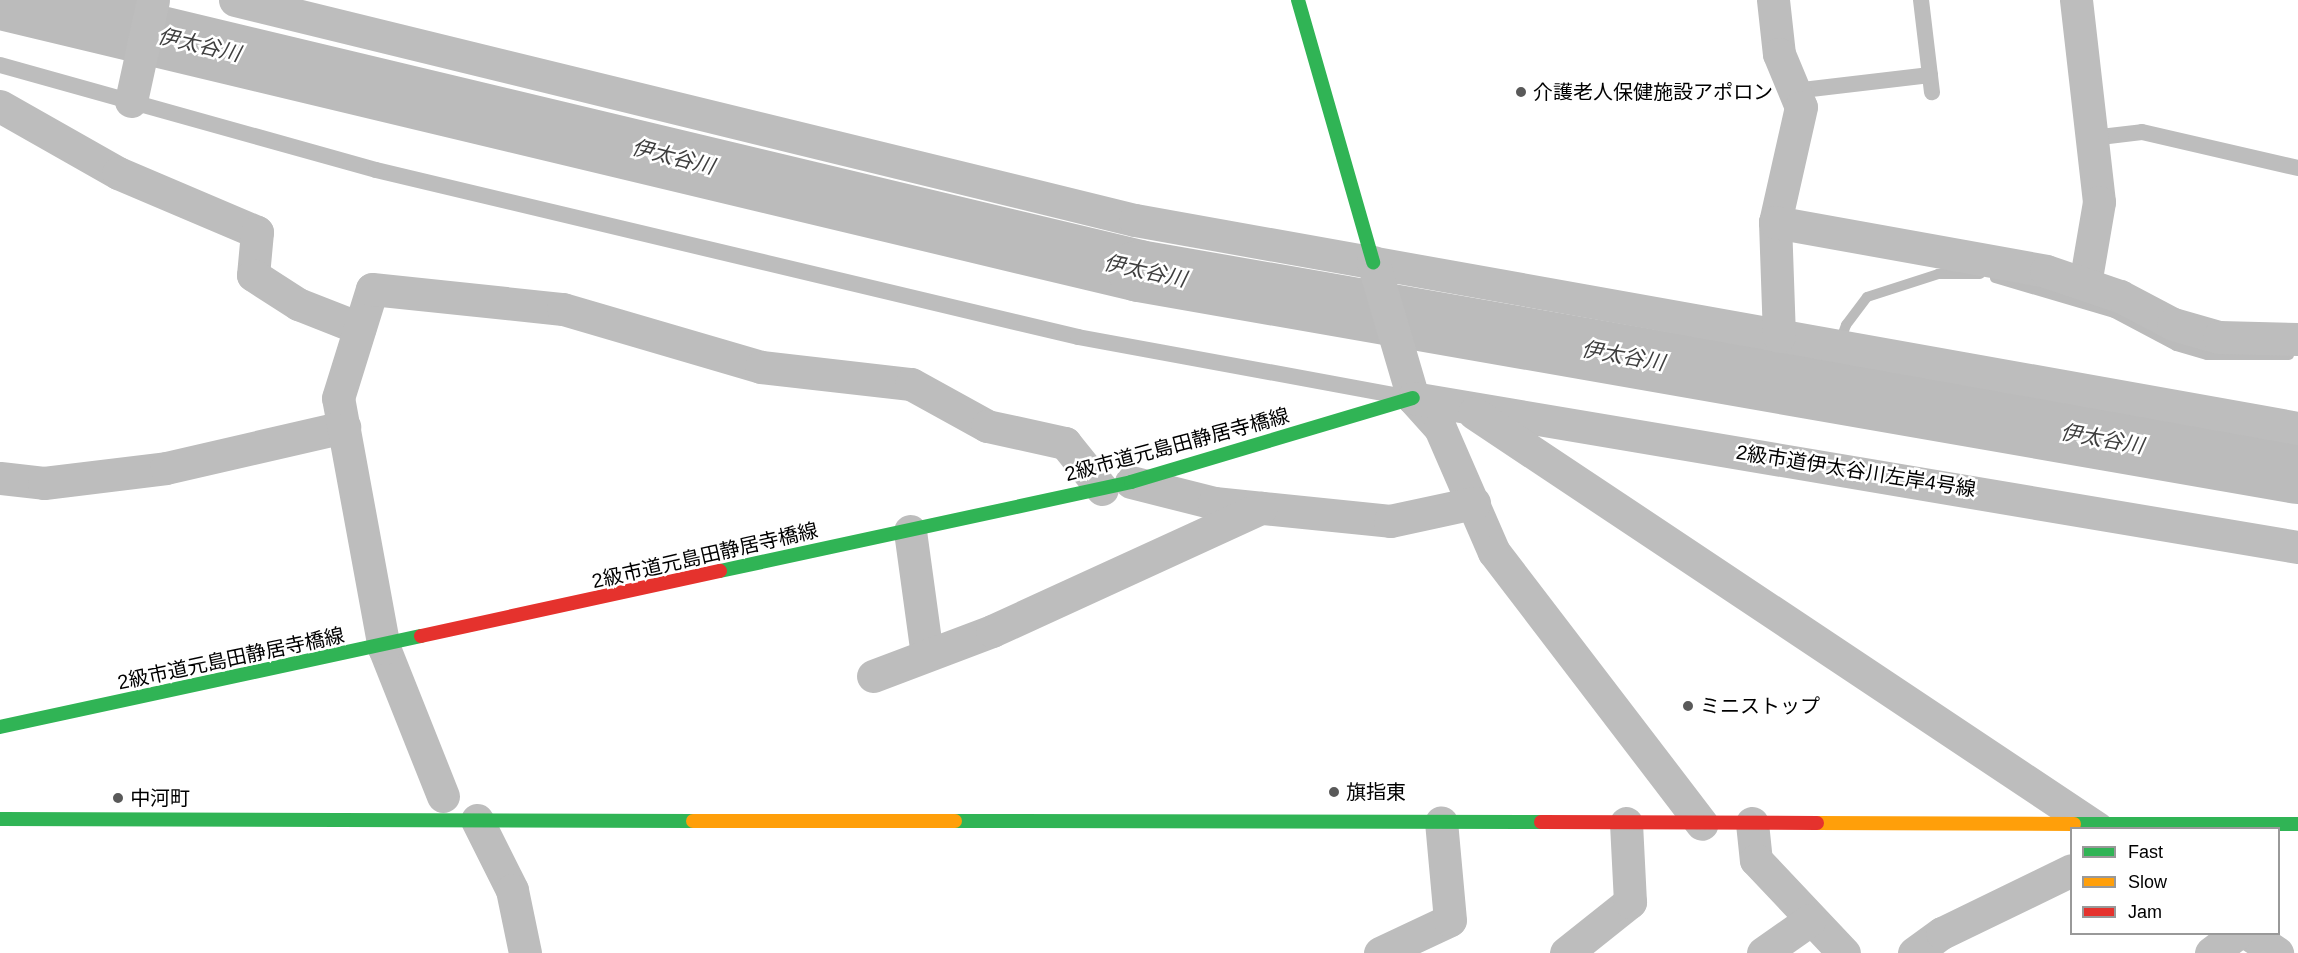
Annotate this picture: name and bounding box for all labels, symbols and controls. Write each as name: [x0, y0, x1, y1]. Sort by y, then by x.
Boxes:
water label: 伊太谷川: [155, 23, 243, 67]
place label: 介護老人保健施設アポロン: [1533, 80, 1773, 104]
marker: 介護老人保健施設アポロン: [1514, 85, 1528, 99]
water label: 伊太谷川: [629, 135, 717, 179]
water label: 伊太谷川: [1101, 250, 1189, 292]
water label: 伊太谷川: [1579, 336, 1667, 376]
street label: 2級市道元島田静居寺橋線: [1062, 403, 1292, 487]
water label: 伊太谷川: [2058, 419, 2146, 459]
street label: 2級市道伊太谷川左岸4号線: [1734, 440, 1978, 502]
street label: 2級市道元島田静居寺橋線: [590, 518, 820, 594]
street label: 2級市道元島田静居寺橋線: [115, 623, 347, 695]
place label: ミニストップ: [1700, 694, 1820, 718]
marker: ミニストップ: [1681, 699, 1695, 713]
place label: 旗指東: [1346, 780, 1406, 804]
marker: 旗指東: [1327, 785, 1341, 799]
place label: 中河町: [130, 786, 190, 810]
marker: 中河町: [111, 791, 125, 805]
legend: [2070, 827, 2280, 935]
text: Fast: [2128, 842, 2163, 862]
text: Slow: [2128, 872, 2167, 892]
text: Jam: [2128, 902, 2162, 922]

